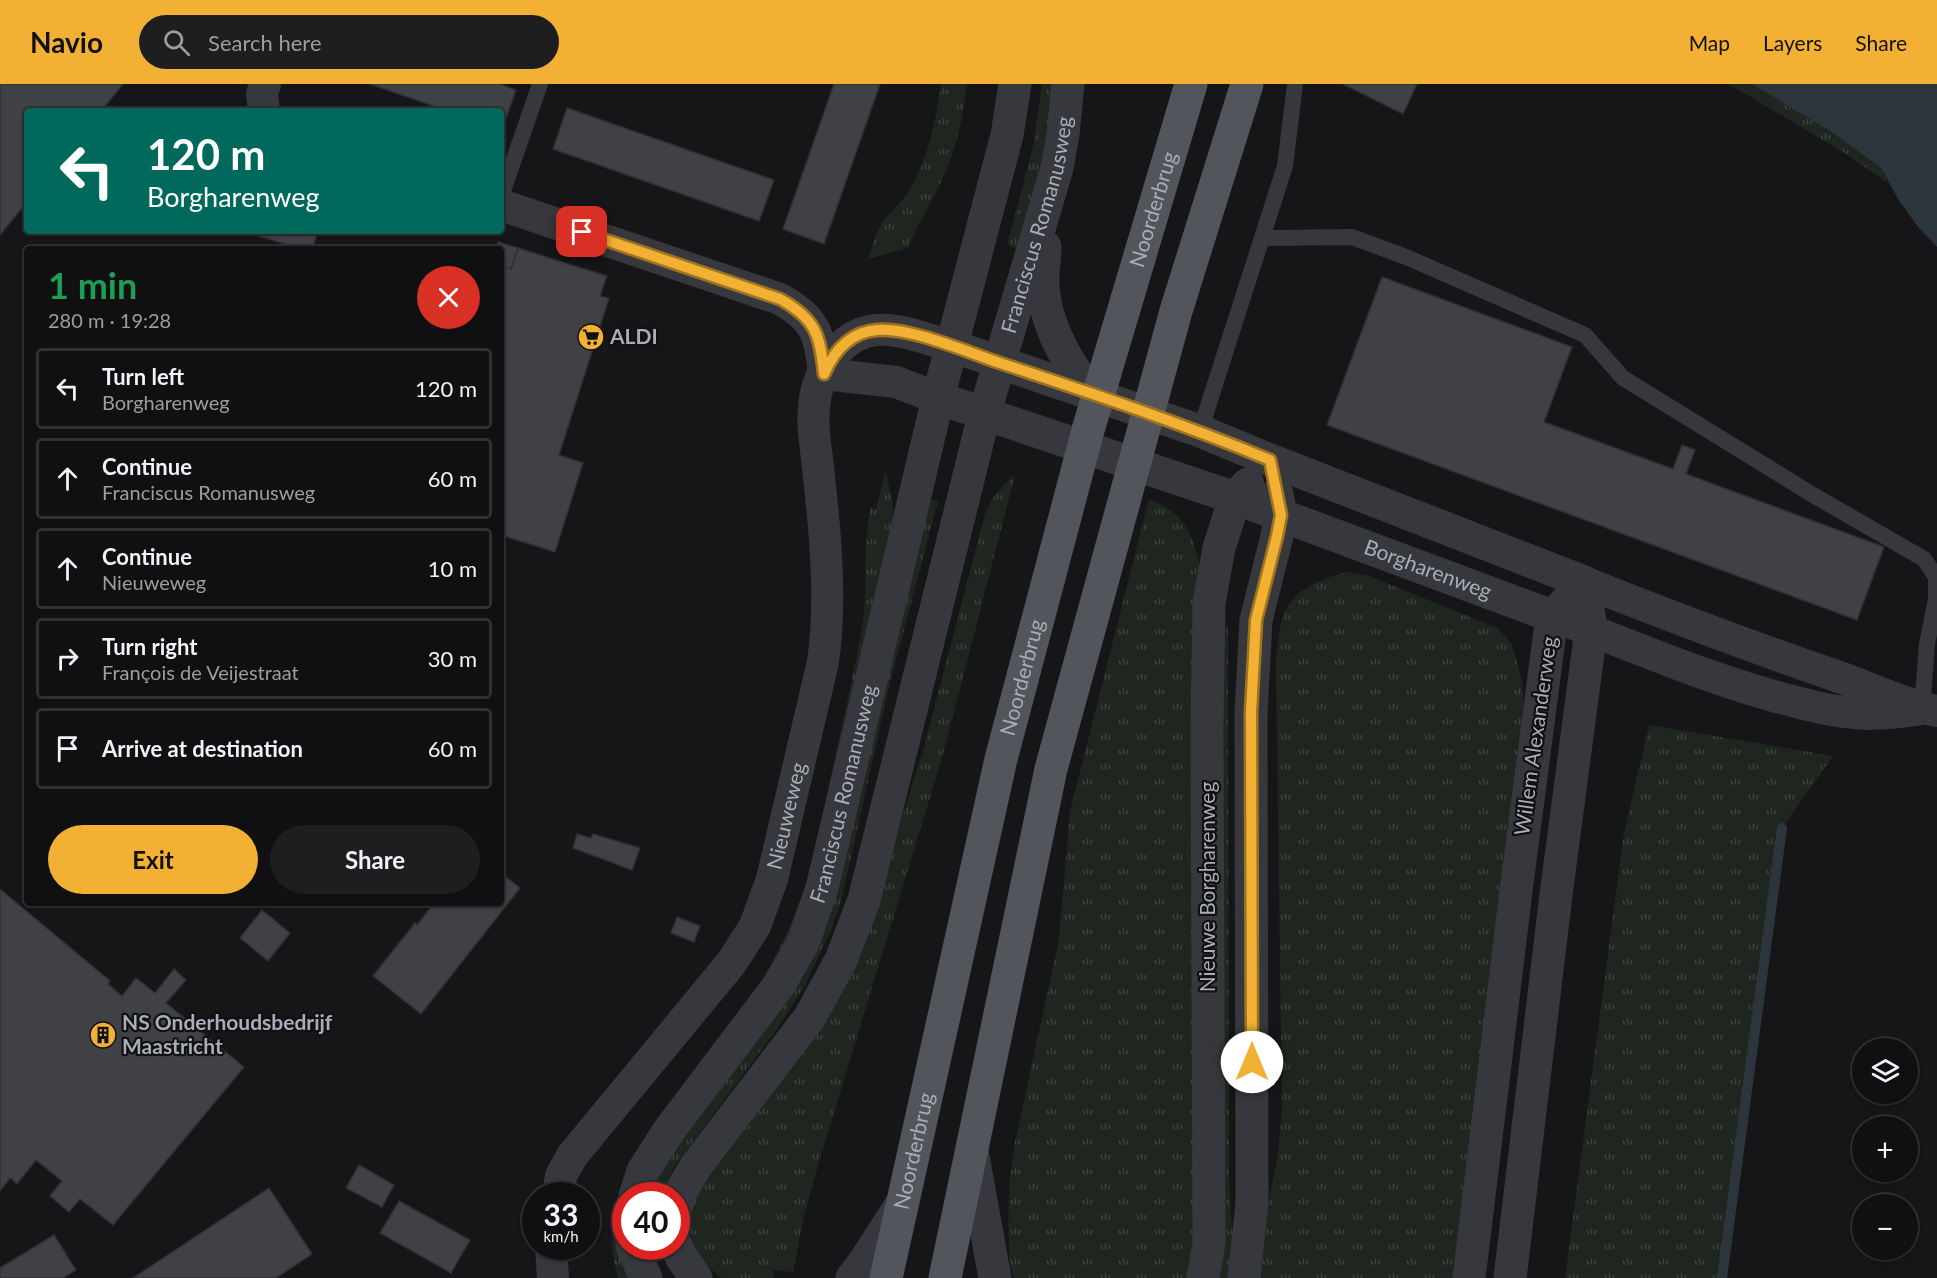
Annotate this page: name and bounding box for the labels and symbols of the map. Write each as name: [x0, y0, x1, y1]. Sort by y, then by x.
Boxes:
street label: Franciscus Romanusweg: [995, 115, 1076, 336]
street label: Noorderbrug: [1123, 148, 1181, 270]
pin: [556, 206, 607, 257]
supermarket icon: ALDI: [576, 322, 606, 352]
place label: ALDI: [609, 323, 658, 348]
street label: Borgharenweg: [1361, 533, 1496, 603]
street label: Noorderbrug: [994, 616, 1048, 738]
street label: Willem Alexanderweg: [1508, 634, 1561, 837]
street label: Franciscus Romanusweg: [804, 682, 881, 906]
street label: Nieuweweg: [761, 759, 810, 872]
street label: Nieuwe Borgharenweg: [1194, 782, 1219, 992]
place label: NS Onderhoudsbedrijf Maastricht: [122, 1009, 333, 1058]
building icon: NS Onderhoudsbedrijf Maastricht: [88, 1020, 118, 1050]
position arrow: [1220, 1030, 1284, 1094]
street label: Noorderbrug: [888, 1090, 938, 1212]
speed limit sign: 40: [612, 1182, 690, 1260]

